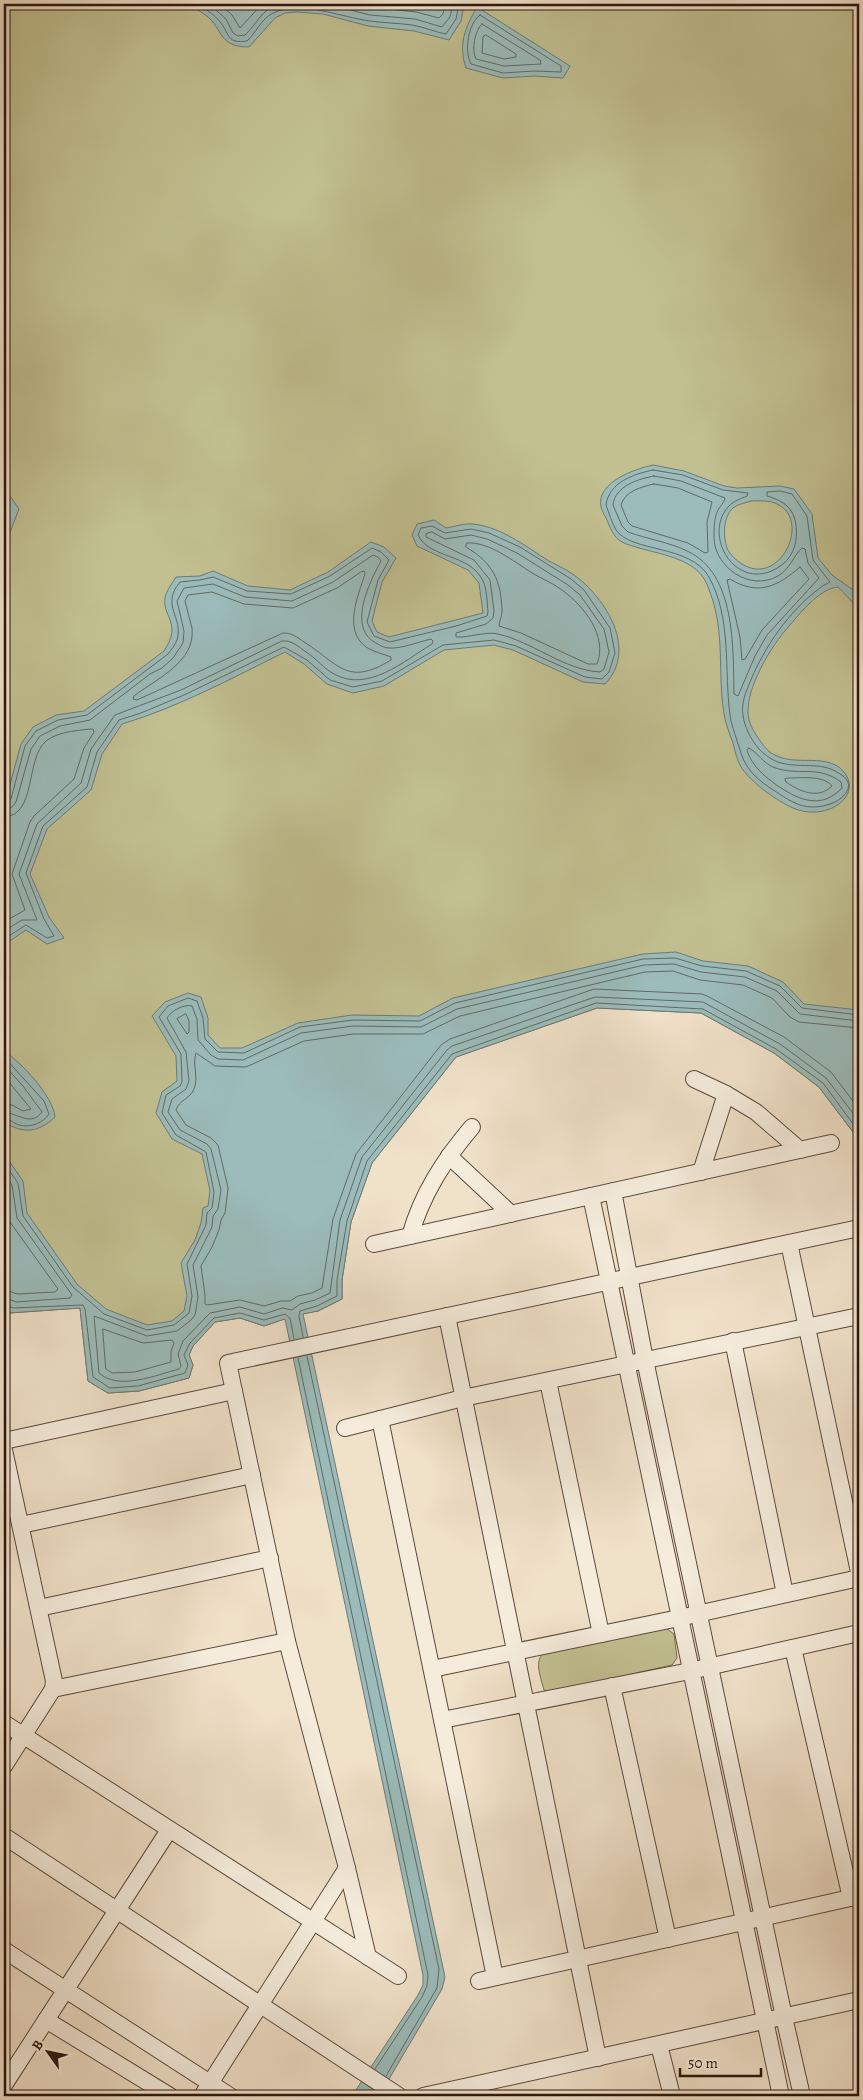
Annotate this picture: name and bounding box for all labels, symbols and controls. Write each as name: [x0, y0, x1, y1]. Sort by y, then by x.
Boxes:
north arrow: [22, 2028, 72, 2078]
text: B: [27, 2036, 48, 2054]
scale bar: [680, 2045, 762, 2077]
text: 50 m: [688, 2053, 718, 2073]

